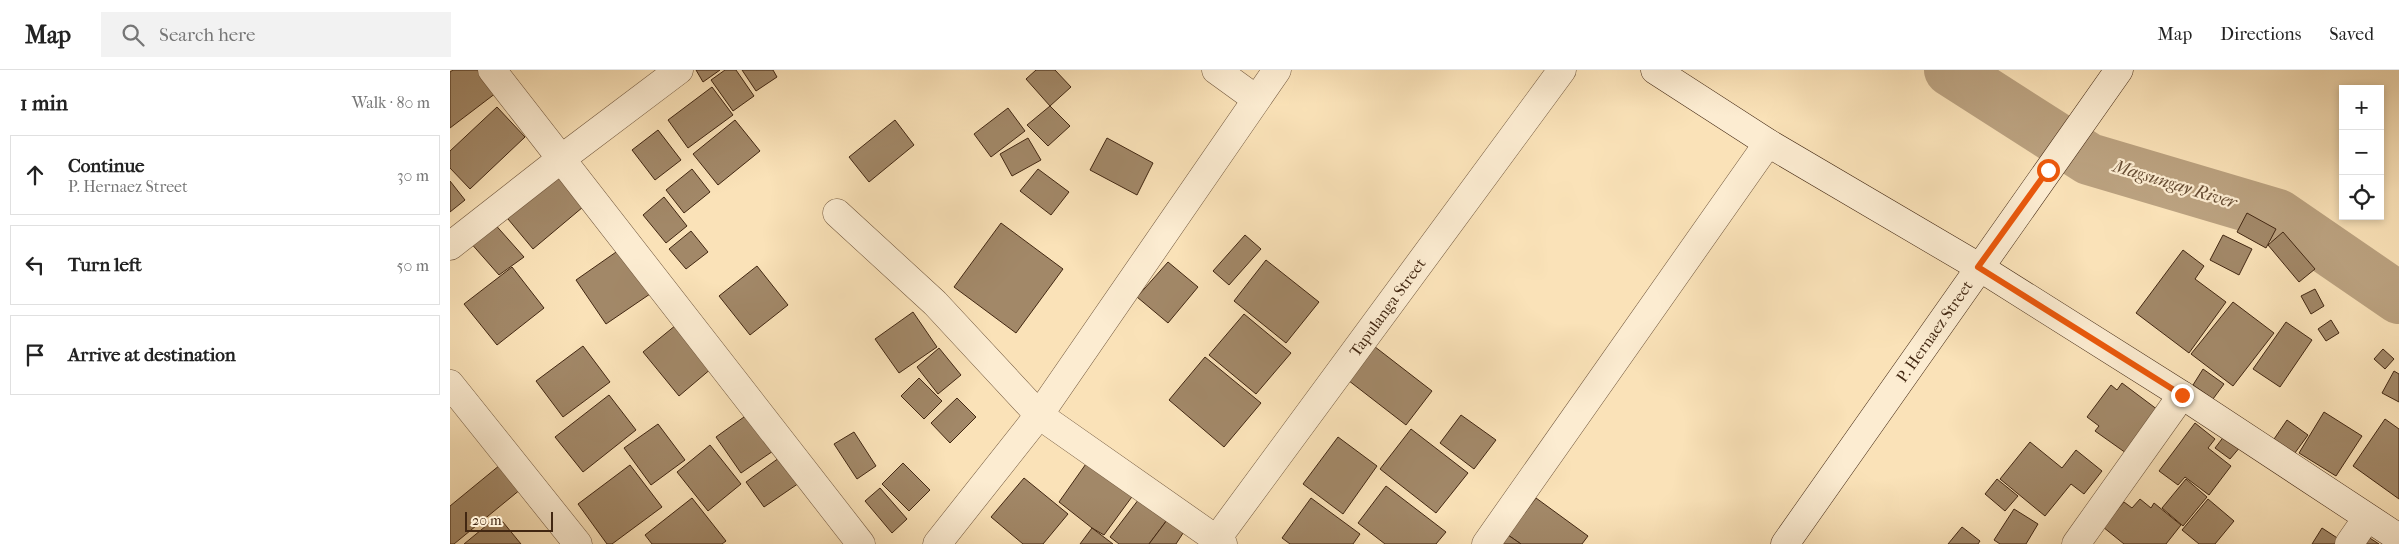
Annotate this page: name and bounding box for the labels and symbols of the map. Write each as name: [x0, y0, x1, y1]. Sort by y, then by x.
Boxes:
water label: Magsungay River: [2109, 155, 2241, 214]
route start: [2037, 159, 2060, 182]
street label: Tapulanga Street: [1345, 254, 1430, 360]
street label: P. Hernaez Street: [1892, 277, 1977, 386]
route end: [2171, 384, 2194, 407]
scale bar: [465, 509, 552, 532]

